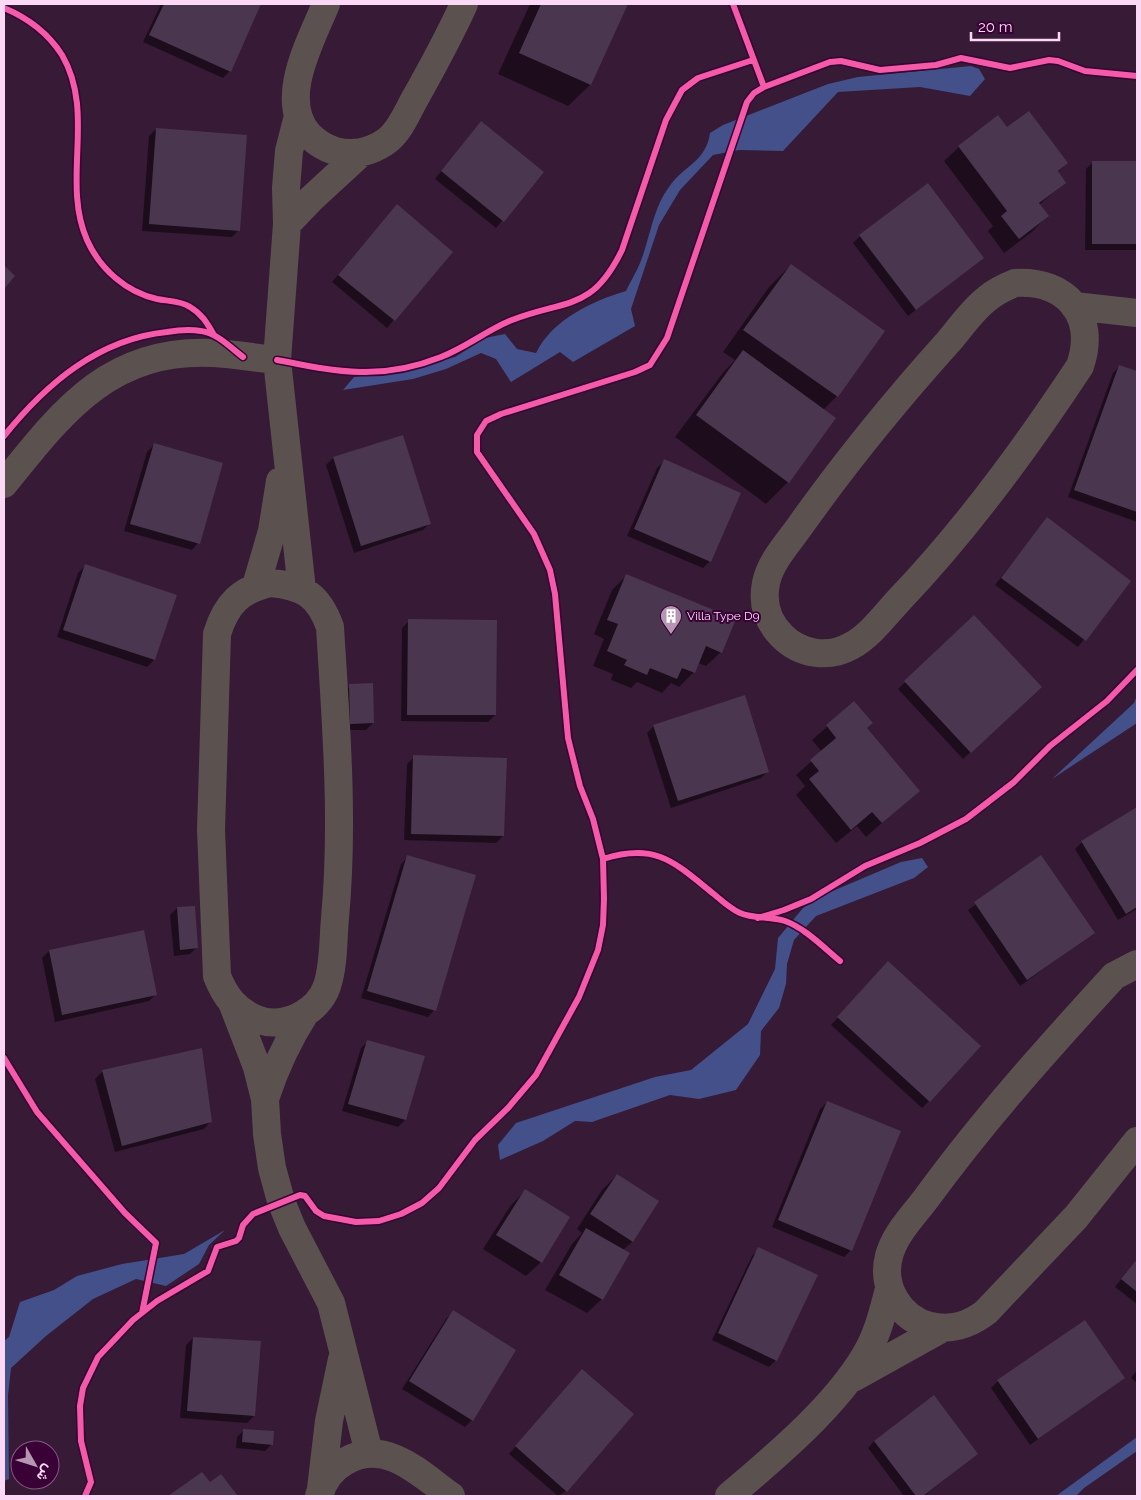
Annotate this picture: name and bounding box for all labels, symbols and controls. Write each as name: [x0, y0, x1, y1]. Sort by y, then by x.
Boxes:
scale bar: [971, 10, 1058, 42]
text: 20 m: [978, 18, 1013, 36]
building icon: Villa Type D9: [659, 604, 683, 635]
place label: Villa Type D9: [687, 609, 760, 623]
north arrow: [10, 1440, 60, 1490]
text: ش: [33, 1461, 57, 1485]

